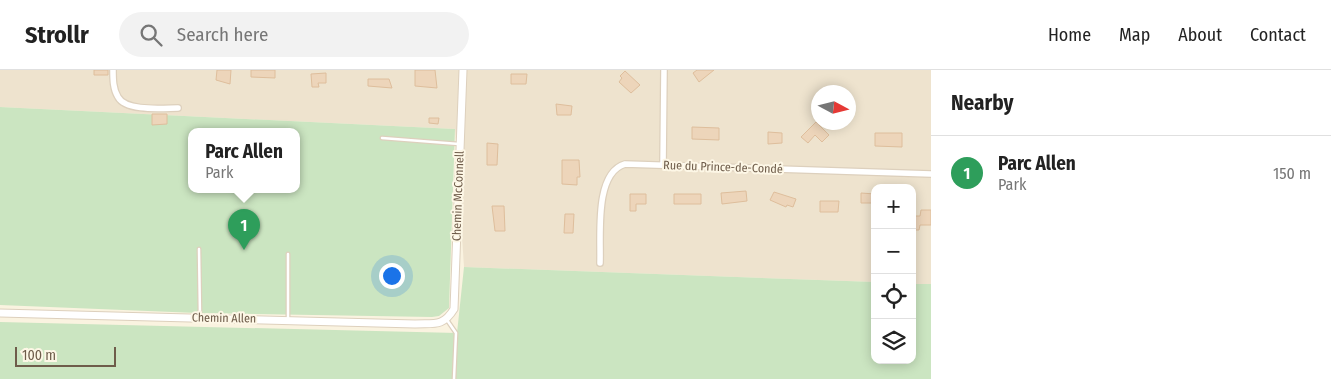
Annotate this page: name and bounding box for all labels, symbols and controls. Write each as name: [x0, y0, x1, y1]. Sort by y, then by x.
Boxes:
search box: [119, 12, 469, 57]
text: Strollr: [25, 21, 89, 49]
icon: search: [137, 21, 165, 49]
text: Search here: [177, 23, 268, 46]
text: Home: [1048, 24, 1091, 46]
text: Map: [1119, 24, 1150, 46]
text: About: [1178, 24, 1222, 46]
text: Contact: [1250, 24, 1306, 46]
north arrow: [811, 85, 856, 130]
text: Nearby: [951, 90, 1013, 116]
popup: [188, 128, 300, 193]
text: Parc Allen: [205, 140, 283, 163]
street label: Chemin McConnell: [449, 151, 467, 241]
text: Parc Allen: [998, 152, 1076, 175]
street label: Rue du Prince-de-Condé: [663, 158, 783, 176]
text: Park: [205, 163, 234, 182]
text: 1: [964, 164, 970, 183]
text: 150 m: [1273, 164, 1311, 183]
text: Park: [998, 175, 1026, 194]
map controls: [871, 184, 916, 364]
button: +: [871, 184, 916, 229]
pin: 1: [228, 209, 260, 250]
button: −: [871, 229, 916, 274]
your location: [379, 263, 405, 289]
button: locate: [871, 274, 916, 319]
street label: Chemin Allen: [192, 310, 256, 326]
button: layers: [871, 319, 916, 364]
scale bar: [15, 344, 116, 367]
text: 100 m: [22, 347, 56, 364]

